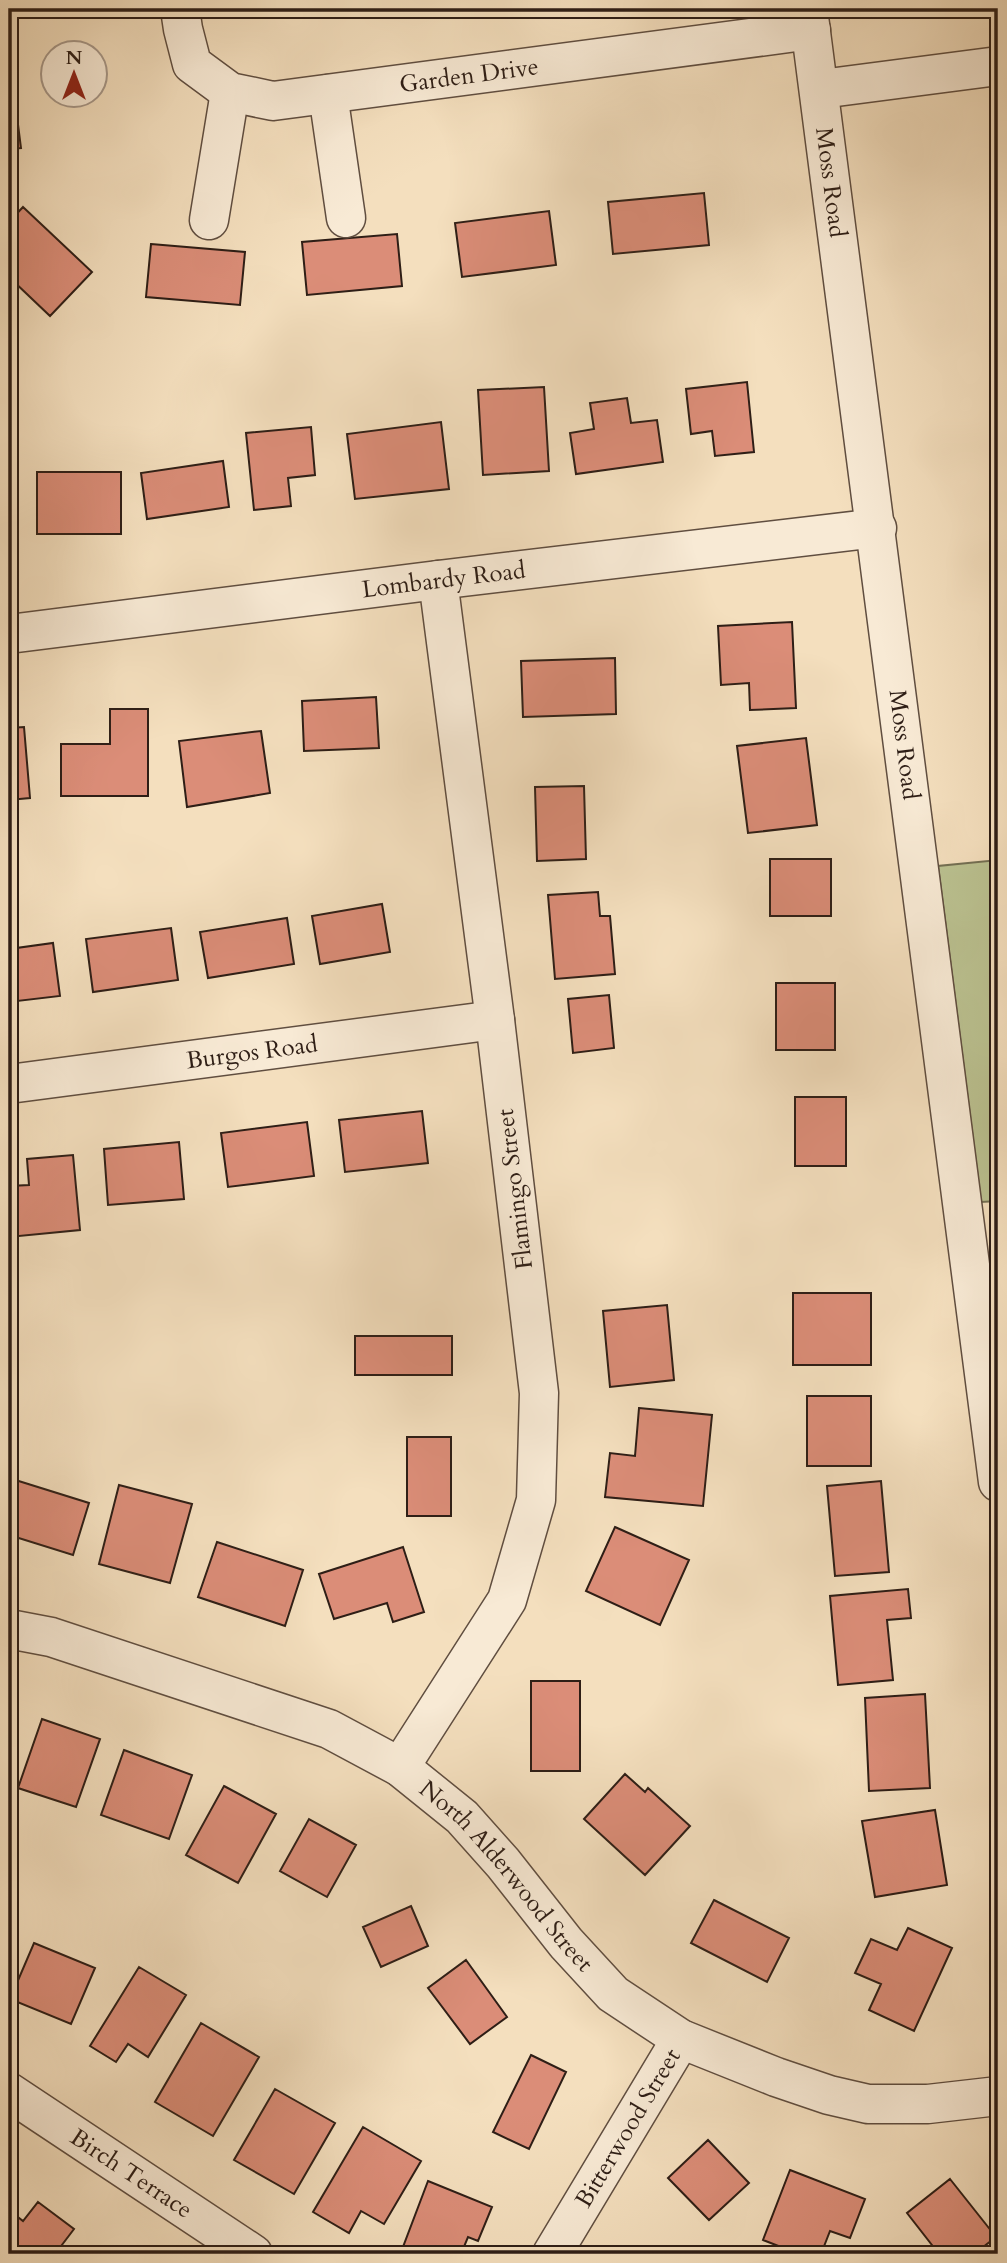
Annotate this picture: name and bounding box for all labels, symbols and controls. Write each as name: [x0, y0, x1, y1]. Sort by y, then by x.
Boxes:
north arrow: [38, 38, 108, 108]
text: N: [66, 45, 83, 71]
street label: Garden Drive: [397, 50, 540, 101]
street label: Moss Road: [808, 125, 855, 240]
street label: Lombardy Road: [360, 553, 527, 606]
street label: Moss Road: [881, 688, 928, 802]
street label: Burgos Road: [184, 1027, 320, 1077]
street label: Flamingo Street: [489, 1106, 541, 1271]
street label: North Alderwood Street: [412, 1772, 601, 1979]
street label: Bitterwood Street: [567, 2042, 688, 2214]
street label: Birch Terrace: [64, 2121, 199, 2226]

